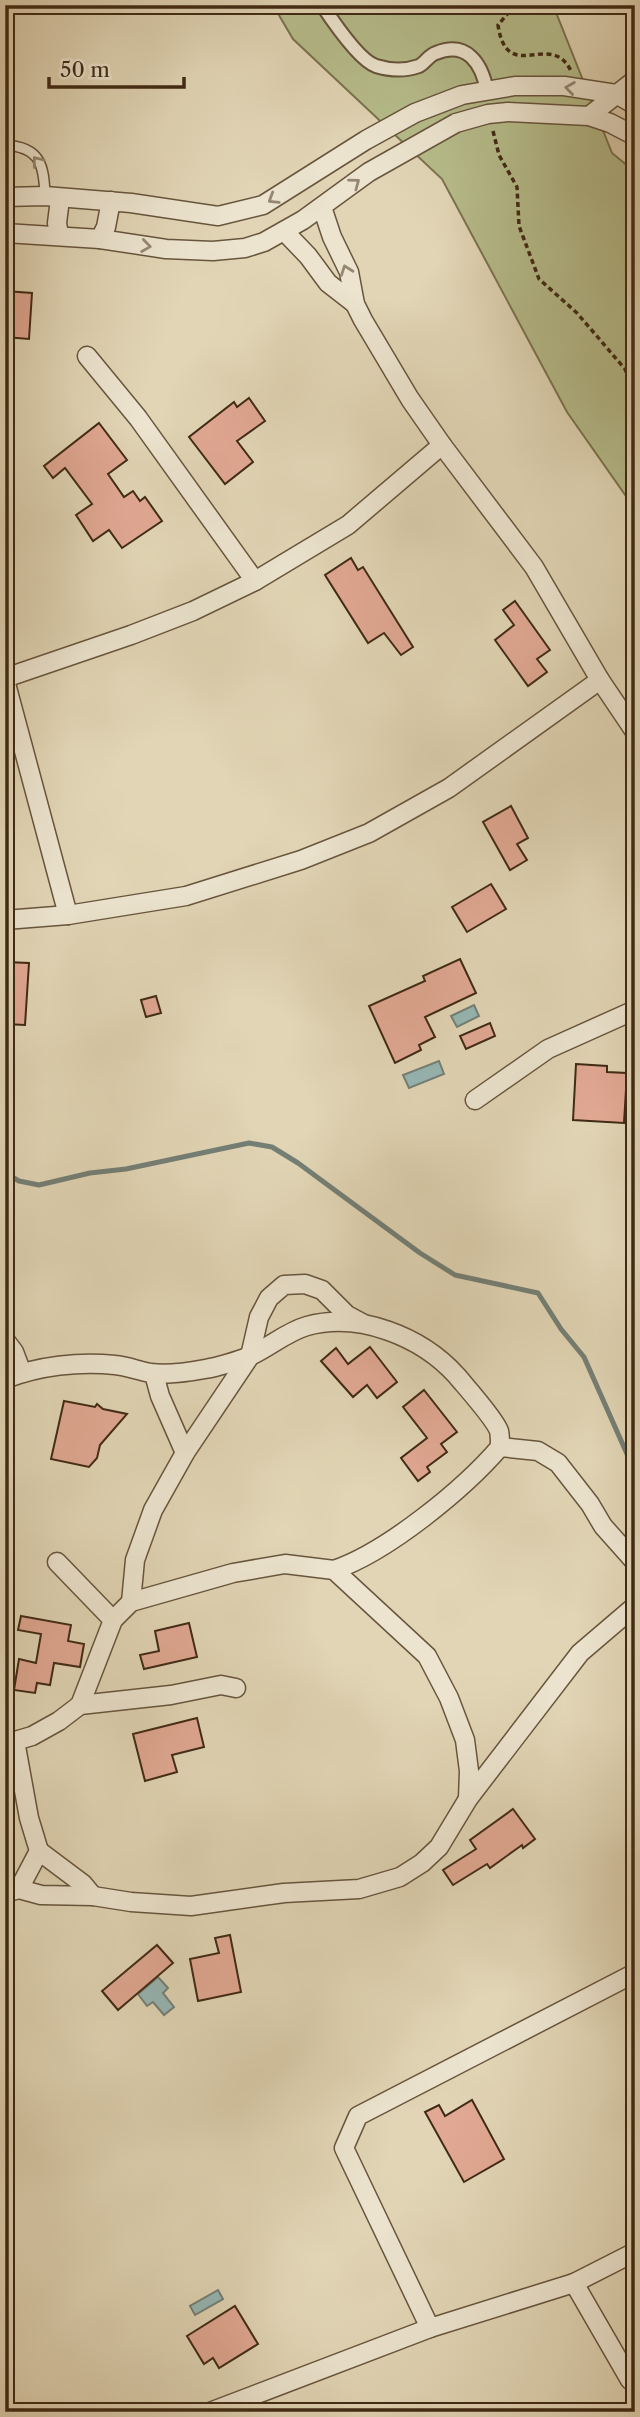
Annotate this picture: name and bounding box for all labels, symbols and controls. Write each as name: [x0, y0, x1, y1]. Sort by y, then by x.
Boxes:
scale bar: [49, 46, 184, 90]
text: 50 m: [60, 57, 110, 82]
one-way arrow: [564, 81, 576, 96]
one-way arrow: [33, 156, 45, 169]
one-way arrow: [347, 179, 359, 191]
one-way arrow: [267, 190, 280, 203]
one-way arrow: [140, 238, 152, 253]
one-way arrow: [340, 264, 354, 276]

